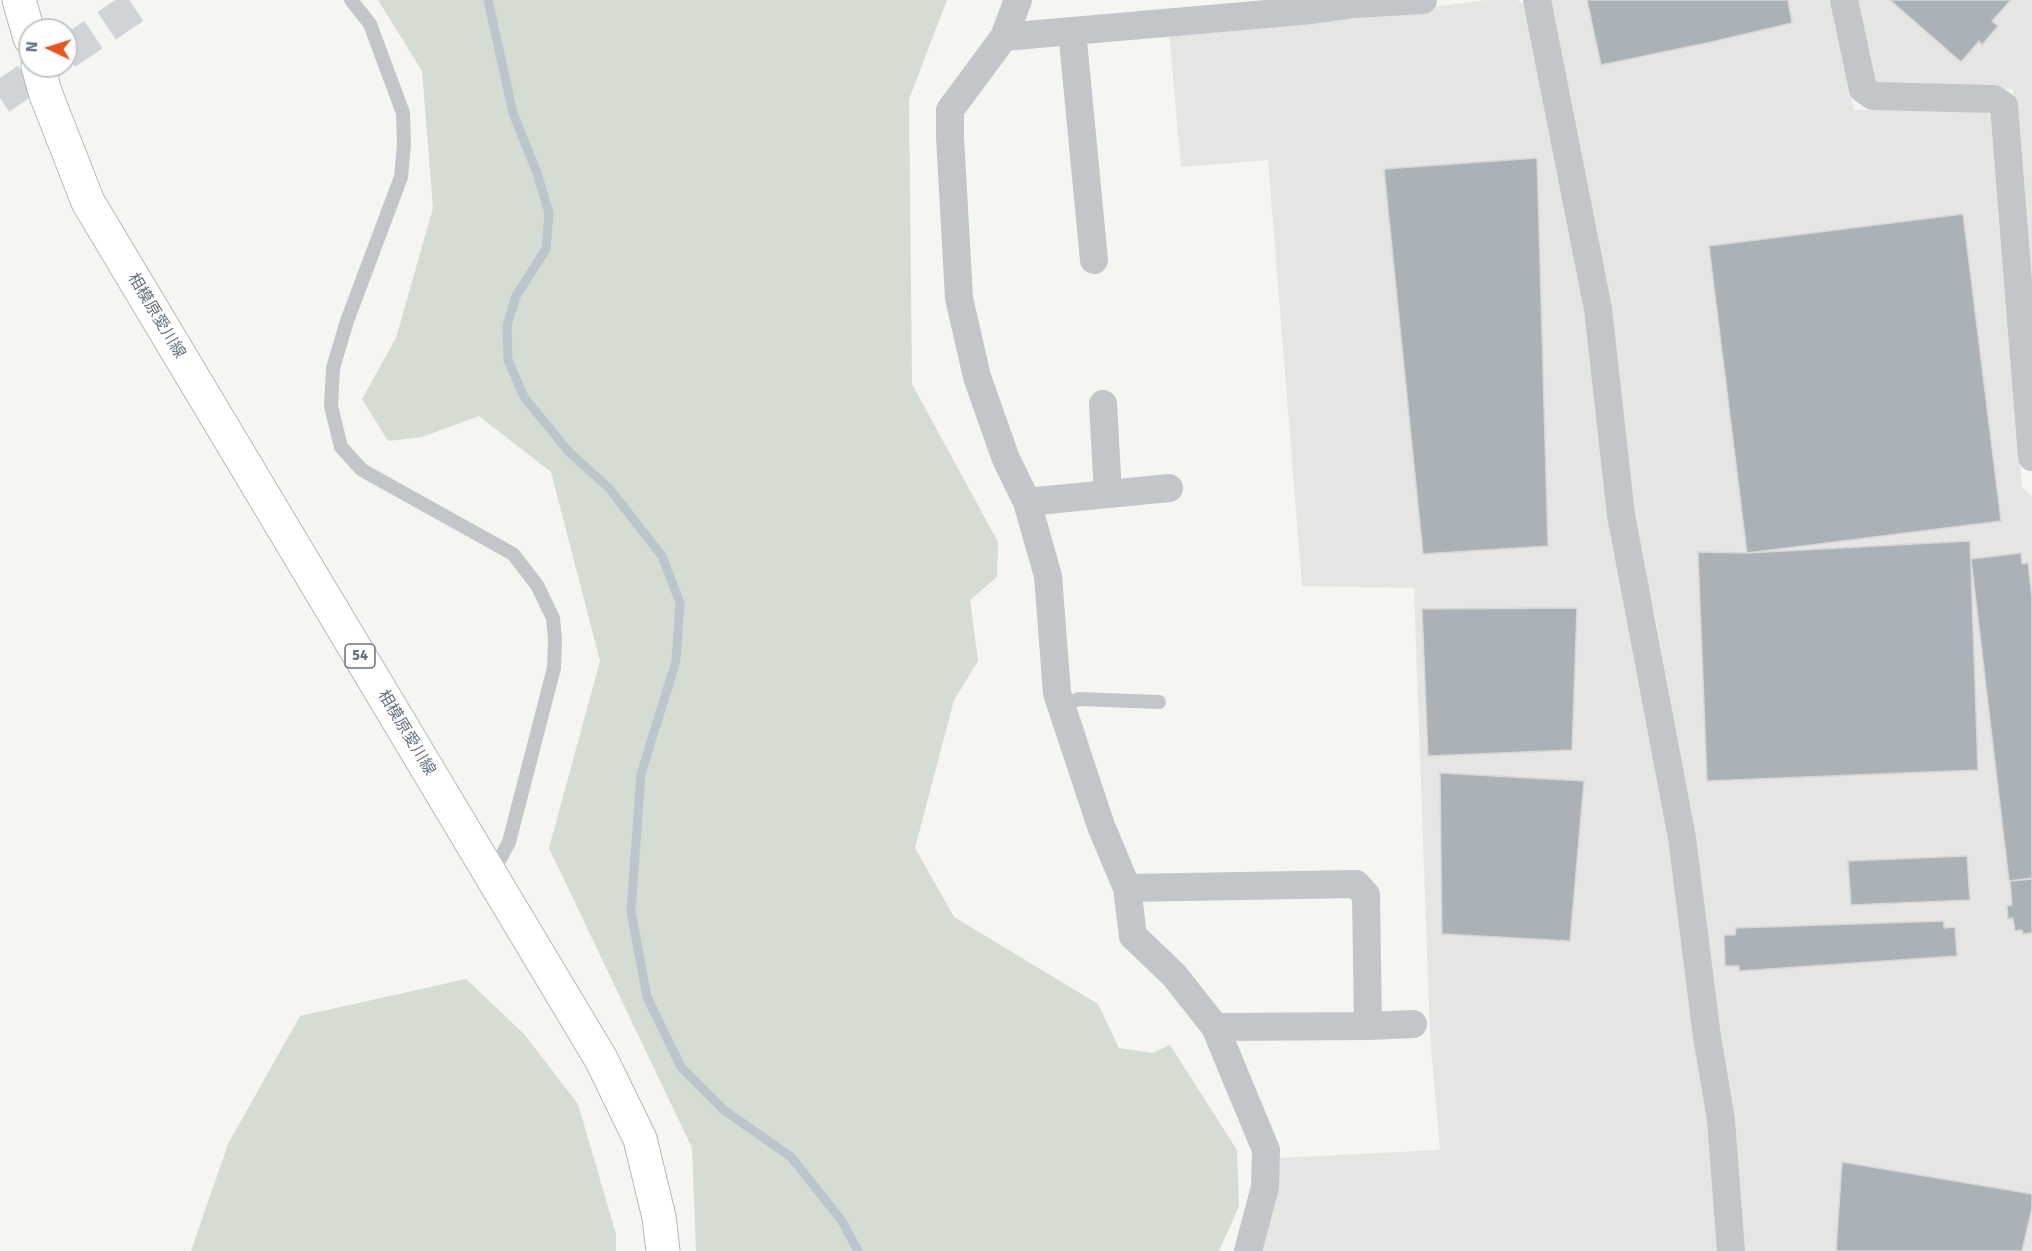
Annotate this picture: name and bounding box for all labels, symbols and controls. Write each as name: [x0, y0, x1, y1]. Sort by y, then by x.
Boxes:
north arrow: [18, 18, 78, 78]
text: N: [22, 41, 42, 53]
street label: 相模原愛川線: [123, 270, 189, 362]
road number: 54: [345, 644, 375, 668]
street label: 相模原愛川線: [373, 687, 439, 779]

